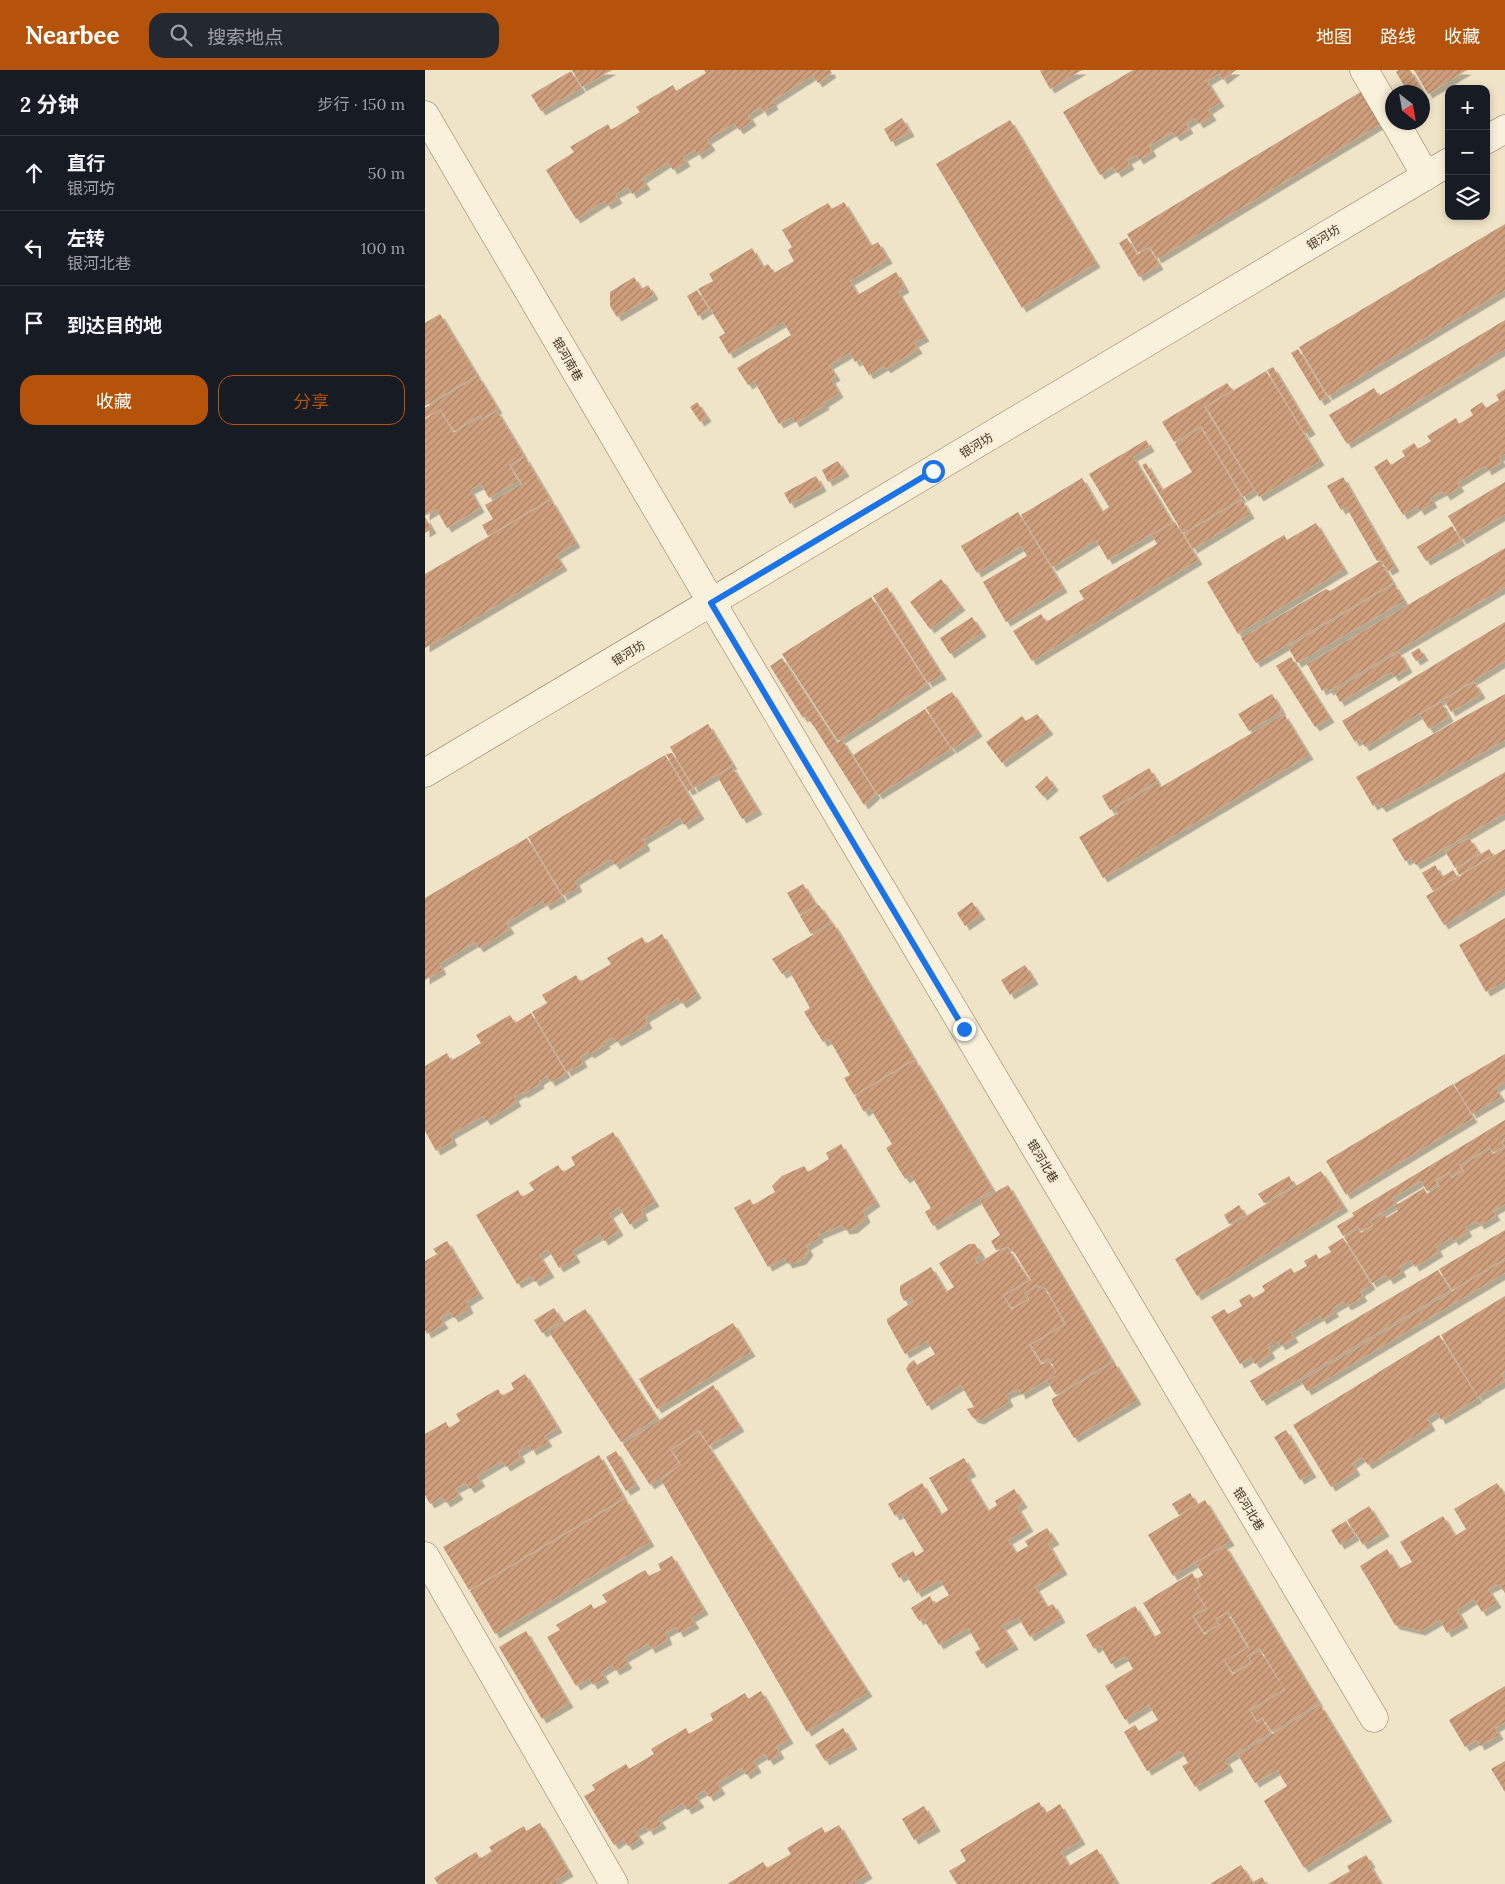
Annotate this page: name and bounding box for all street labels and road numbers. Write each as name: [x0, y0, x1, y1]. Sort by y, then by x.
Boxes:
street label: 银河坊: [1304, 221, 1342, 253]
street label: 银河南巷: [550, 334, 586, 384]
street label: 银河坊: [957, 429, 995, 461]
street label: 银河坊: [609, 637, 647, 669]
street label: 银河北巷: [1024, 1137, 1062, 1185]
street label: 银河北巷: [1230, 1485, 1268, 1533]

